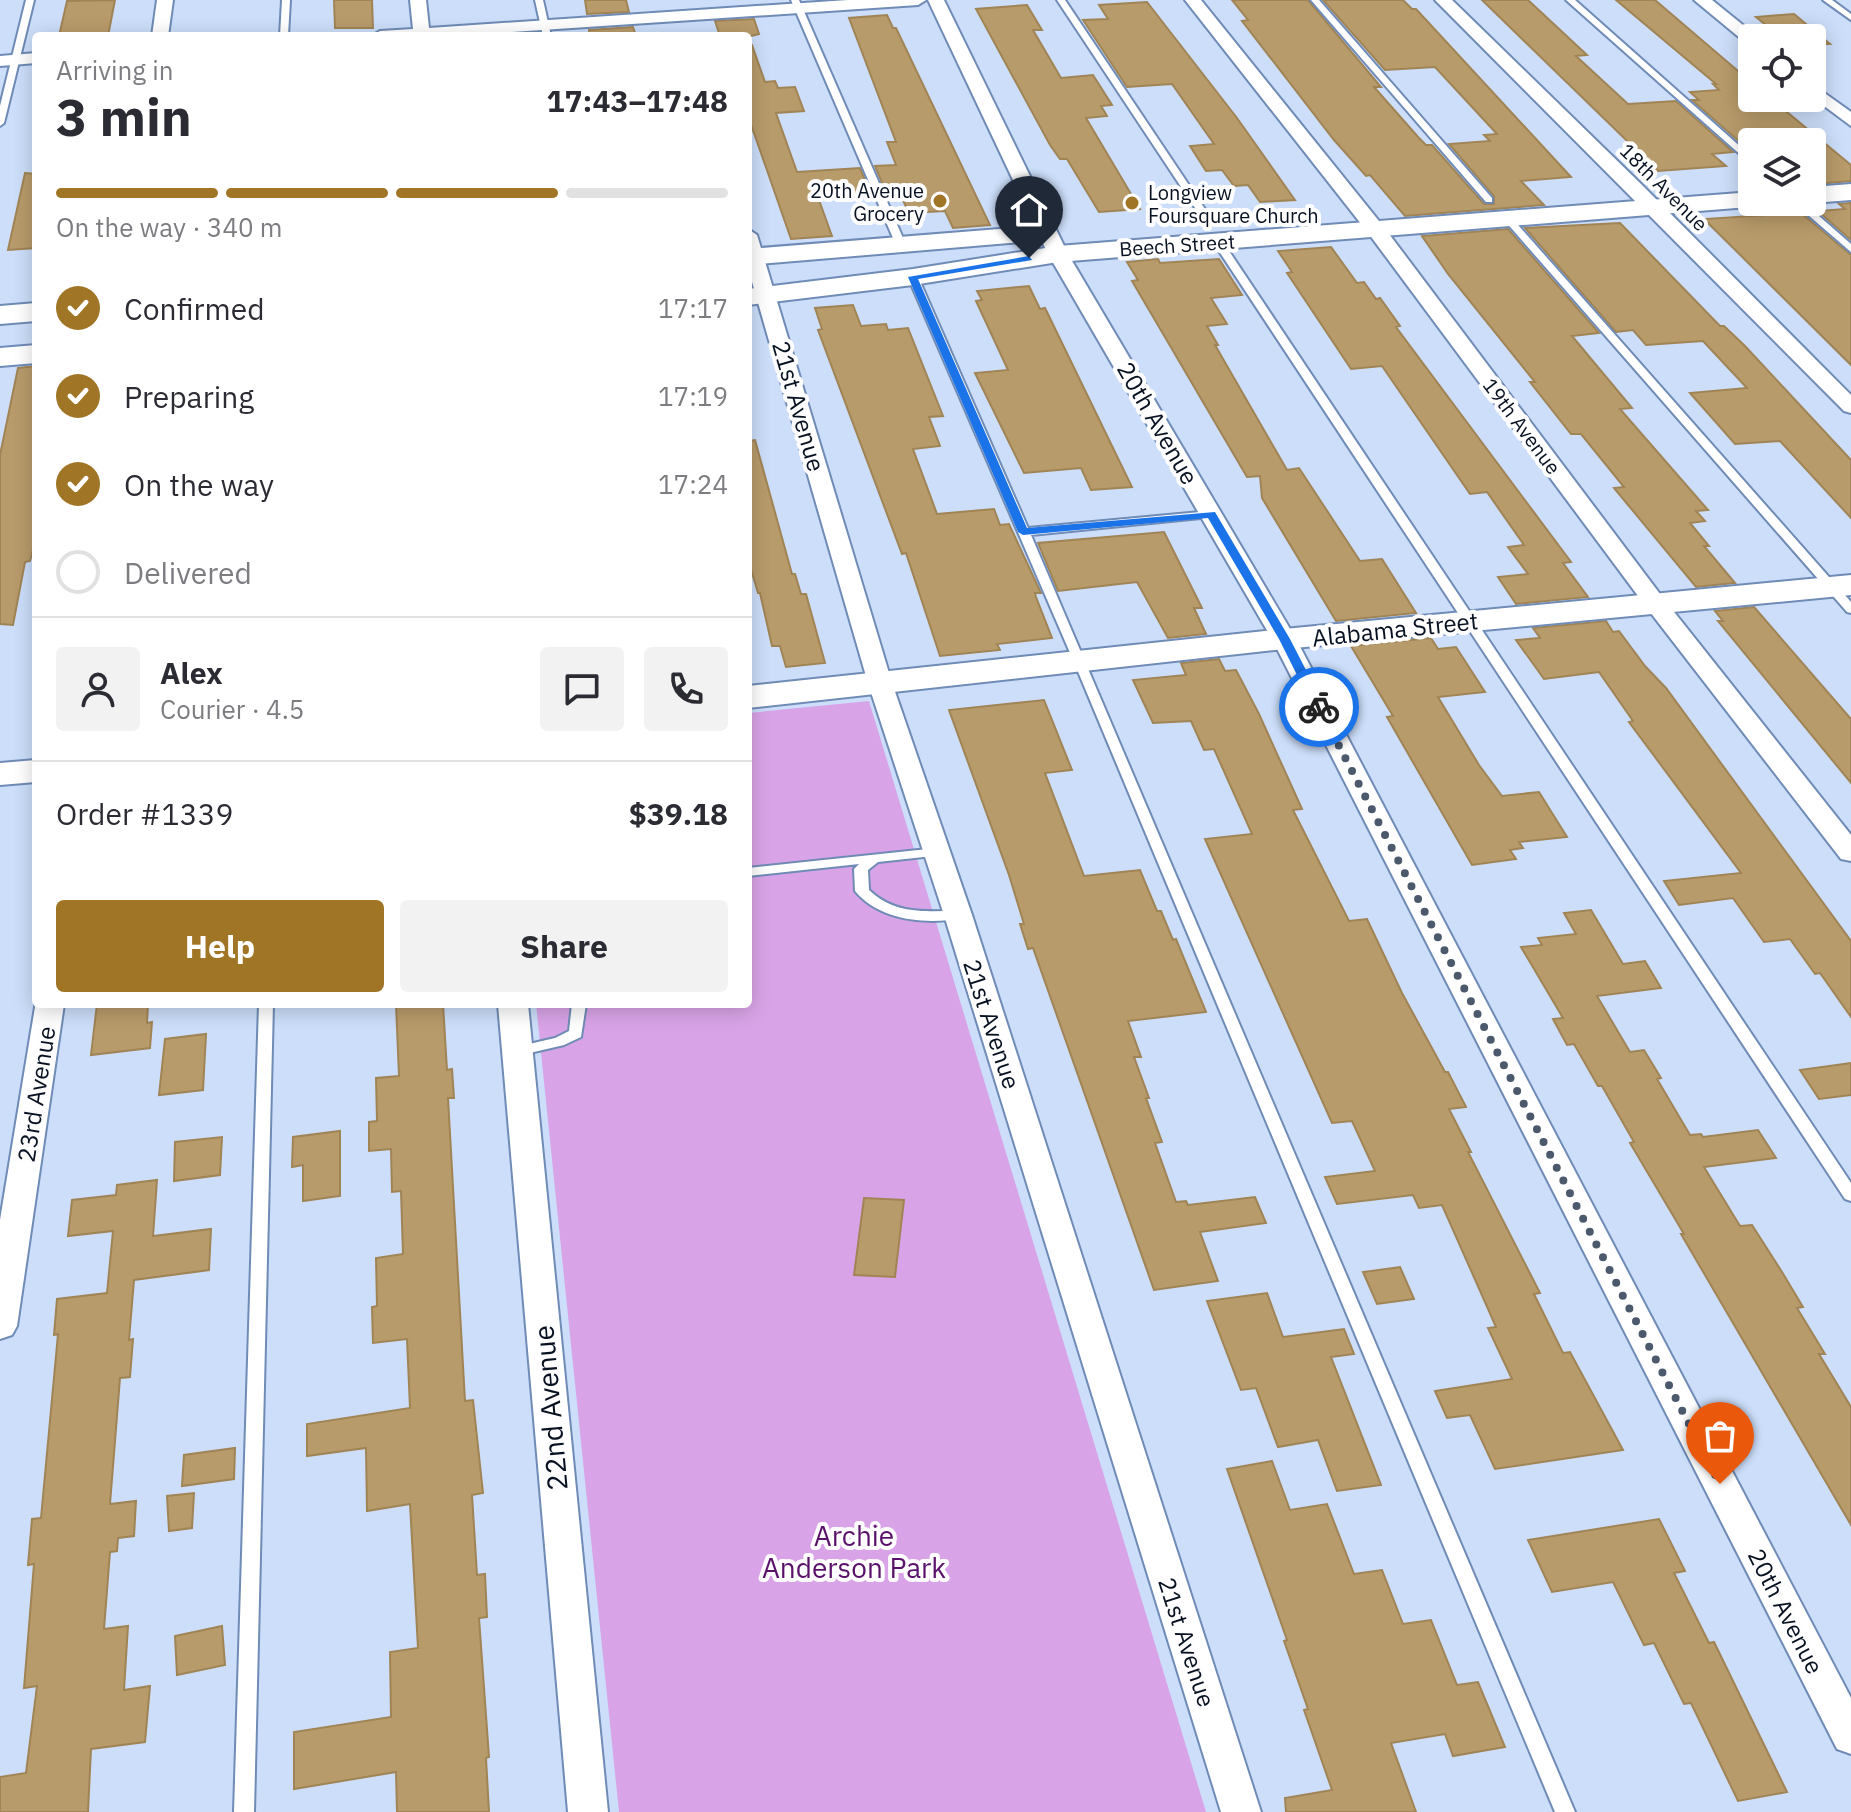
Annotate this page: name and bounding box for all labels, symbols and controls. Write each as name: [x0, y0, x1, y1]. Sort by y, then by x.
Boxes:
map controls: [1738, 24, 1826, 216]
button: locate: [1738, 24, 1826, 112]
text: Arriving in: [56, 53, 173, 87]
text: 17:43–17:48: [547, 81, 728, 120]
text: 3 min: [56, 83, 192, 150]
button: layers: [1738, 128, 1826, 216]
street label: 18th Avenue: [1614, 137, 1714, 237]
pin: [995, 176, 1063, 258]
place label: 20th Avenue Grocery: [810, 177, 924, 227]
place label: Longview Foursquare Church: [1148, 179, 1319, 229]
icon: home: [1007, 188, 1051, 232]
marker: 20th Avenue Grocery: [931, 192, 949, 210]
marker: Longview Foursquare Church: [1123, 194, 1141, 212]
text: On the way · 340 m: [56, 210, 282, 244]
street label: Beech Street: [1118, 227, 1236, 263]
icon: check: [56, 286, 100, 330]
text: Confirmed: [124, 289, 265, 328]
text: 17:17: [658, 291, 728, 325]
street label: 21st Avenue: [765, 337, 833, 475]
street label: 20th Avenue: [1110, 356, 1206, 490]
street label: 19th Avenue: [1477, 372, 1567, 480]
icon: check: [56, 374, 100, 418]
text: Preparing: [124, 377, 254, 416]
text: 17:19: [658, 379, 728, 413]
icon: check: [56, 462, 100, 506]
text: On the way: [124, 465, 274, 504]
text: 17:24: [658, 467, 728, 501]
text: Delivered: [124, 553, 252, 592]
street label: Alabama Street: [1310, 604, 1480, 654]
button: person: [56, 647, 140, 731]
button: chat: [540, 647, 624, 731]
button: phone: [644, 647, 728, 731]
text: Alex: [160, 653, 223, 692]
courier: [1279, 667, 1359, 747]
icon: bike: [1297, 685, 1341, 729]
text: Courier · 4.5: [160, 692, 304, 726]
text: Order #1339: [56, 794, 233, 833]
text: $39.18: [629, 794, 728, 833]
button: Help: [56, 900, 384, 992]
button: Share: [400, 900, 728, 992]
street label: 21st Avenue: [956, 955, 1028, 1093]
street label: 23rd Avenue: [9, 1024, 63, 1164]
street label: 22nd Avenue: [524, 1324, 576, 1492]
pin: [1686, 1402, 1754, 1484]
icon: bag: [1698, 1414, 1742, 1458]
park label: Archie Anderson Park: [762, 1517, 946, 1586]
street label: 20th Avenue: [1741, 1543, 1831, 1679]
street label: 21st Avenue: [1151, 1573, 1223, 1711]

